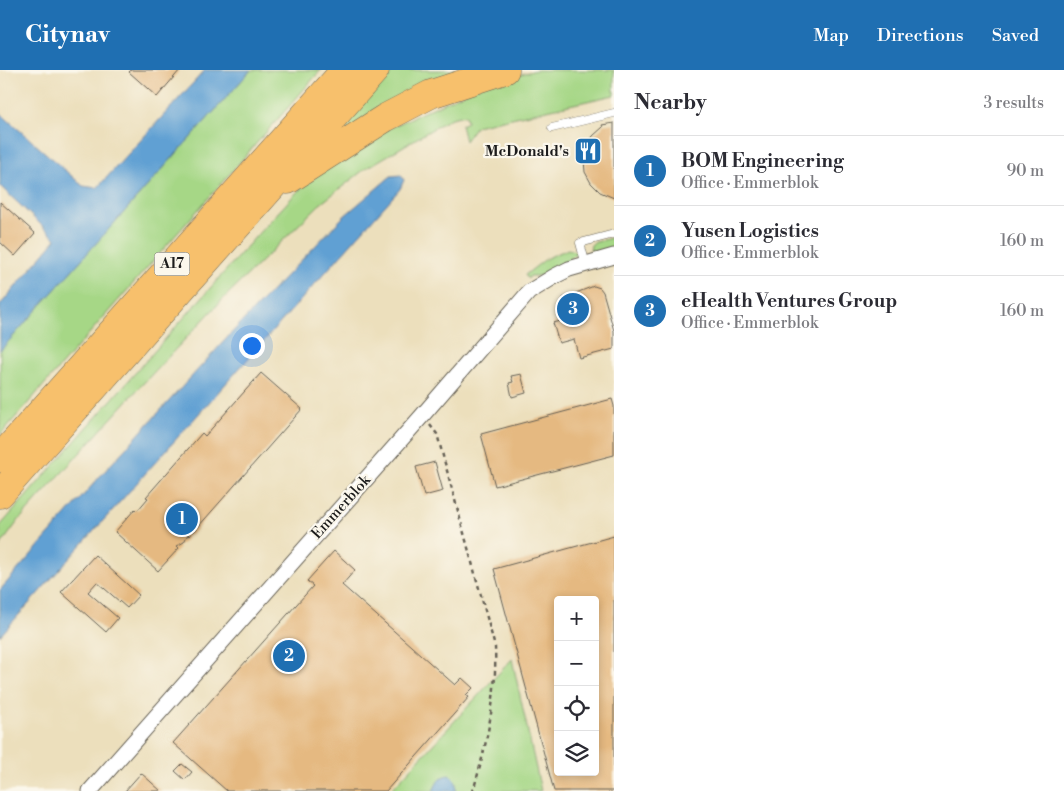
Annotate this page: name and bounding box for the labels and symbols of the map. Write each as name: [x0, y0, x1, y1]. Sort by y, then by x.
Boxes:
restaurant icon: McDonald's: [573, 136, 603, 166]
place label: McDonald's: [485, 142, 569, 161]
road number: A17: [154, 252, 190, 275]
pin: 3: [557, 290, 589, 328]
your location: [239, 333, 265, 359]
street label: Emmerblok: [307, 470, 376, 543]
pin: 1: [166, 500, 198, 538]
pin: 2: [273, 637, 305, 675]

